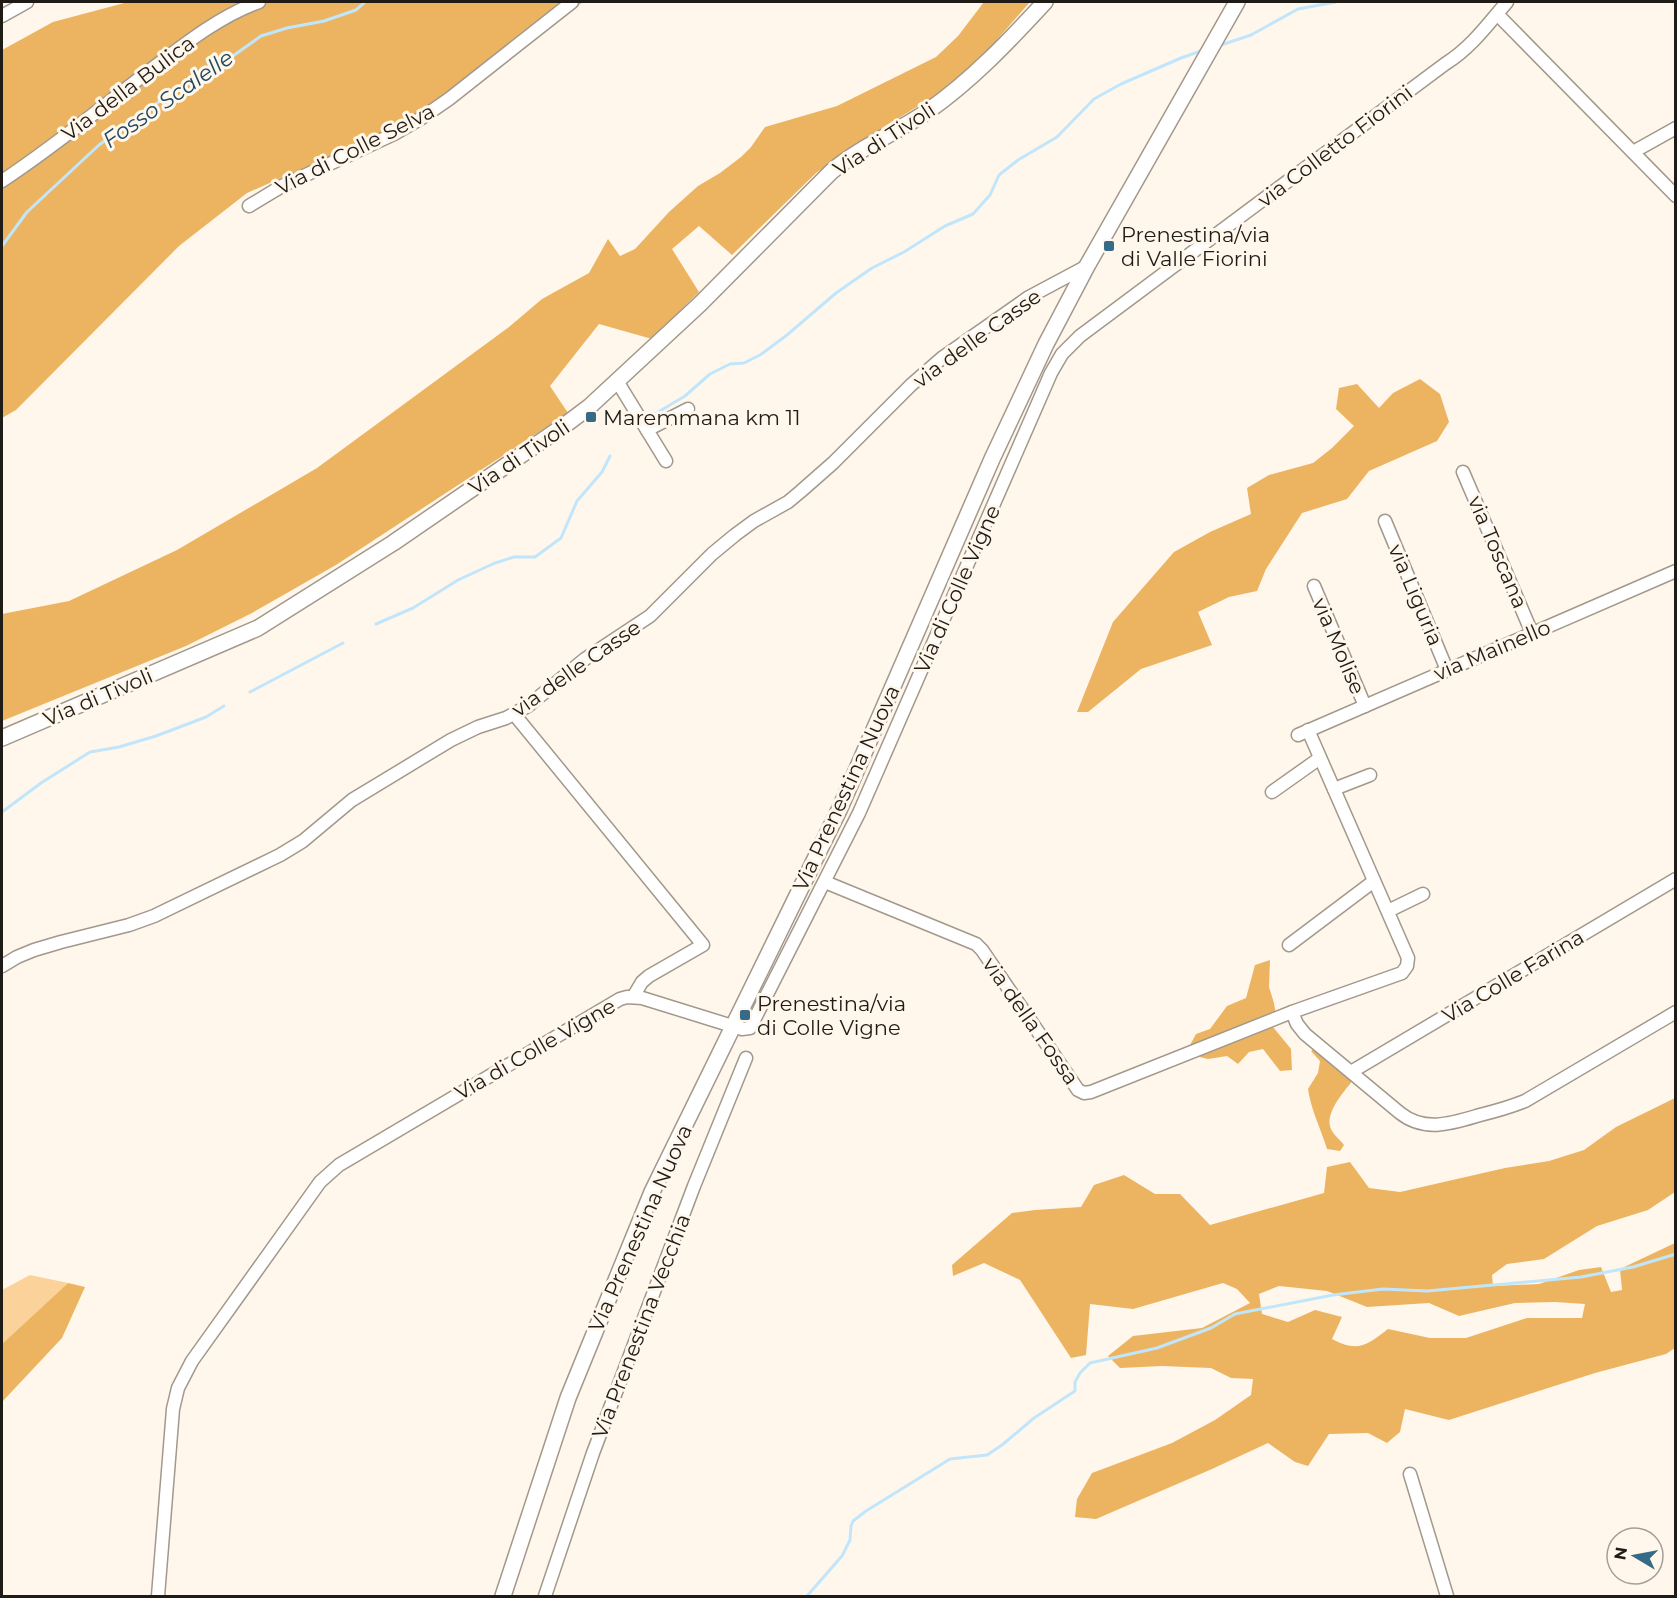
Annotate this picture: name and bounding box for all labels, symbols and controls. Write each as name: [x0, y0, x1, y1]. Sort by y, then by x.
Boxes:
street label: Via della Bulica: [57, 30, 199, 146]
water label: Fosso Scalelle: [97, 44, 239, 154]
street label: via Colletto Fiorini: [1253, 80, 1417, 212]
street label: Via di Tivoli: [828, 97, 940, 181]
street label: Via di Colle Selva: [271, 98, 439, 200]
place label: Prenestina/via di Valle Fiorini: [1121, 222, 1270, 271]
marker: Prenestina/via di Valle Fiorini: [1102, 239, 1116, 253]
street label: via delle Casse: [908, 283, 1046, 393]
place label: Maremmana km 11: [603, 405, 801, 430]
marker: Maremmana km 11: [584, 410, 598, 424]
street label: Via di Tivoli: [464, 414, 574, 500]
street label: via Toscana: [1463, 492, 1533, 612]
street label: Via di Colle Vigne: [909, 501, 1005, 677]
street label: via Liguria: [1383, 541, 1449, 649]
street label: via Molise: [1307, 594, 1371, 698]
street label: via delle Casse: [507, 614, 645, 722]
street label: via Mainello: [1430, 614, 1554, 686]
street label: Via di Tivoli: [40, 663, 156, 731]
street label: Via Prenestina Nuova: [787, 681, 905, 895]
street label: Via Colle Farina: [1438, 924, 1588, 1028]
street label: via della Fossa: [978, 952, 1084, 1090]
place label: Prenestina/via di Colle Vigne: [757, 991, 906, 1040]
street label: Via di Colle Vigne: [450, 993, 620, 1105]
marker: Prenestina/via di Colle Vigne: [738, 1008, 752, 1022]
street label: Via Prenestina Nuova: [583, 1121, 697, 1335]
street label: Via Prenestina Vecchia: [587, 1210, 695, 1442]
north arrow: [1605, 1526, 1665, 1586]
text: N: [1610, 1545, 1631, 1562]

